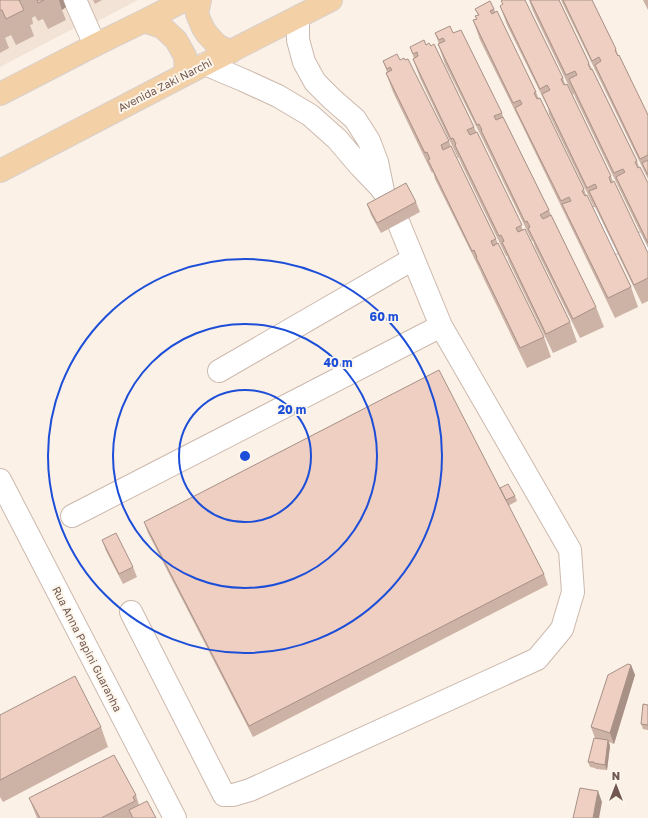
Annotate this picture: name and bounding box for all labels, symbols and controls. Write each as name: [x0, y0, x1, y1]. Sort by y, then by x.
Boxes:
street label: Avenida Zaki Narchi: [116, 55, 214, 114]
text: 60 m: [370, 309, 398, 324]
text: 40 m: [324, 355, 352, 370]
text: 20 m: [278, 402, 306, 417]
centre of rings: [238, 449, 252, 463]
street label: Rua Anna Papini Guaranha: [50, 584, 125, 714]
north arrow: [596, 766, 636, 806]
text: N: [612, 769, 620, 782]

